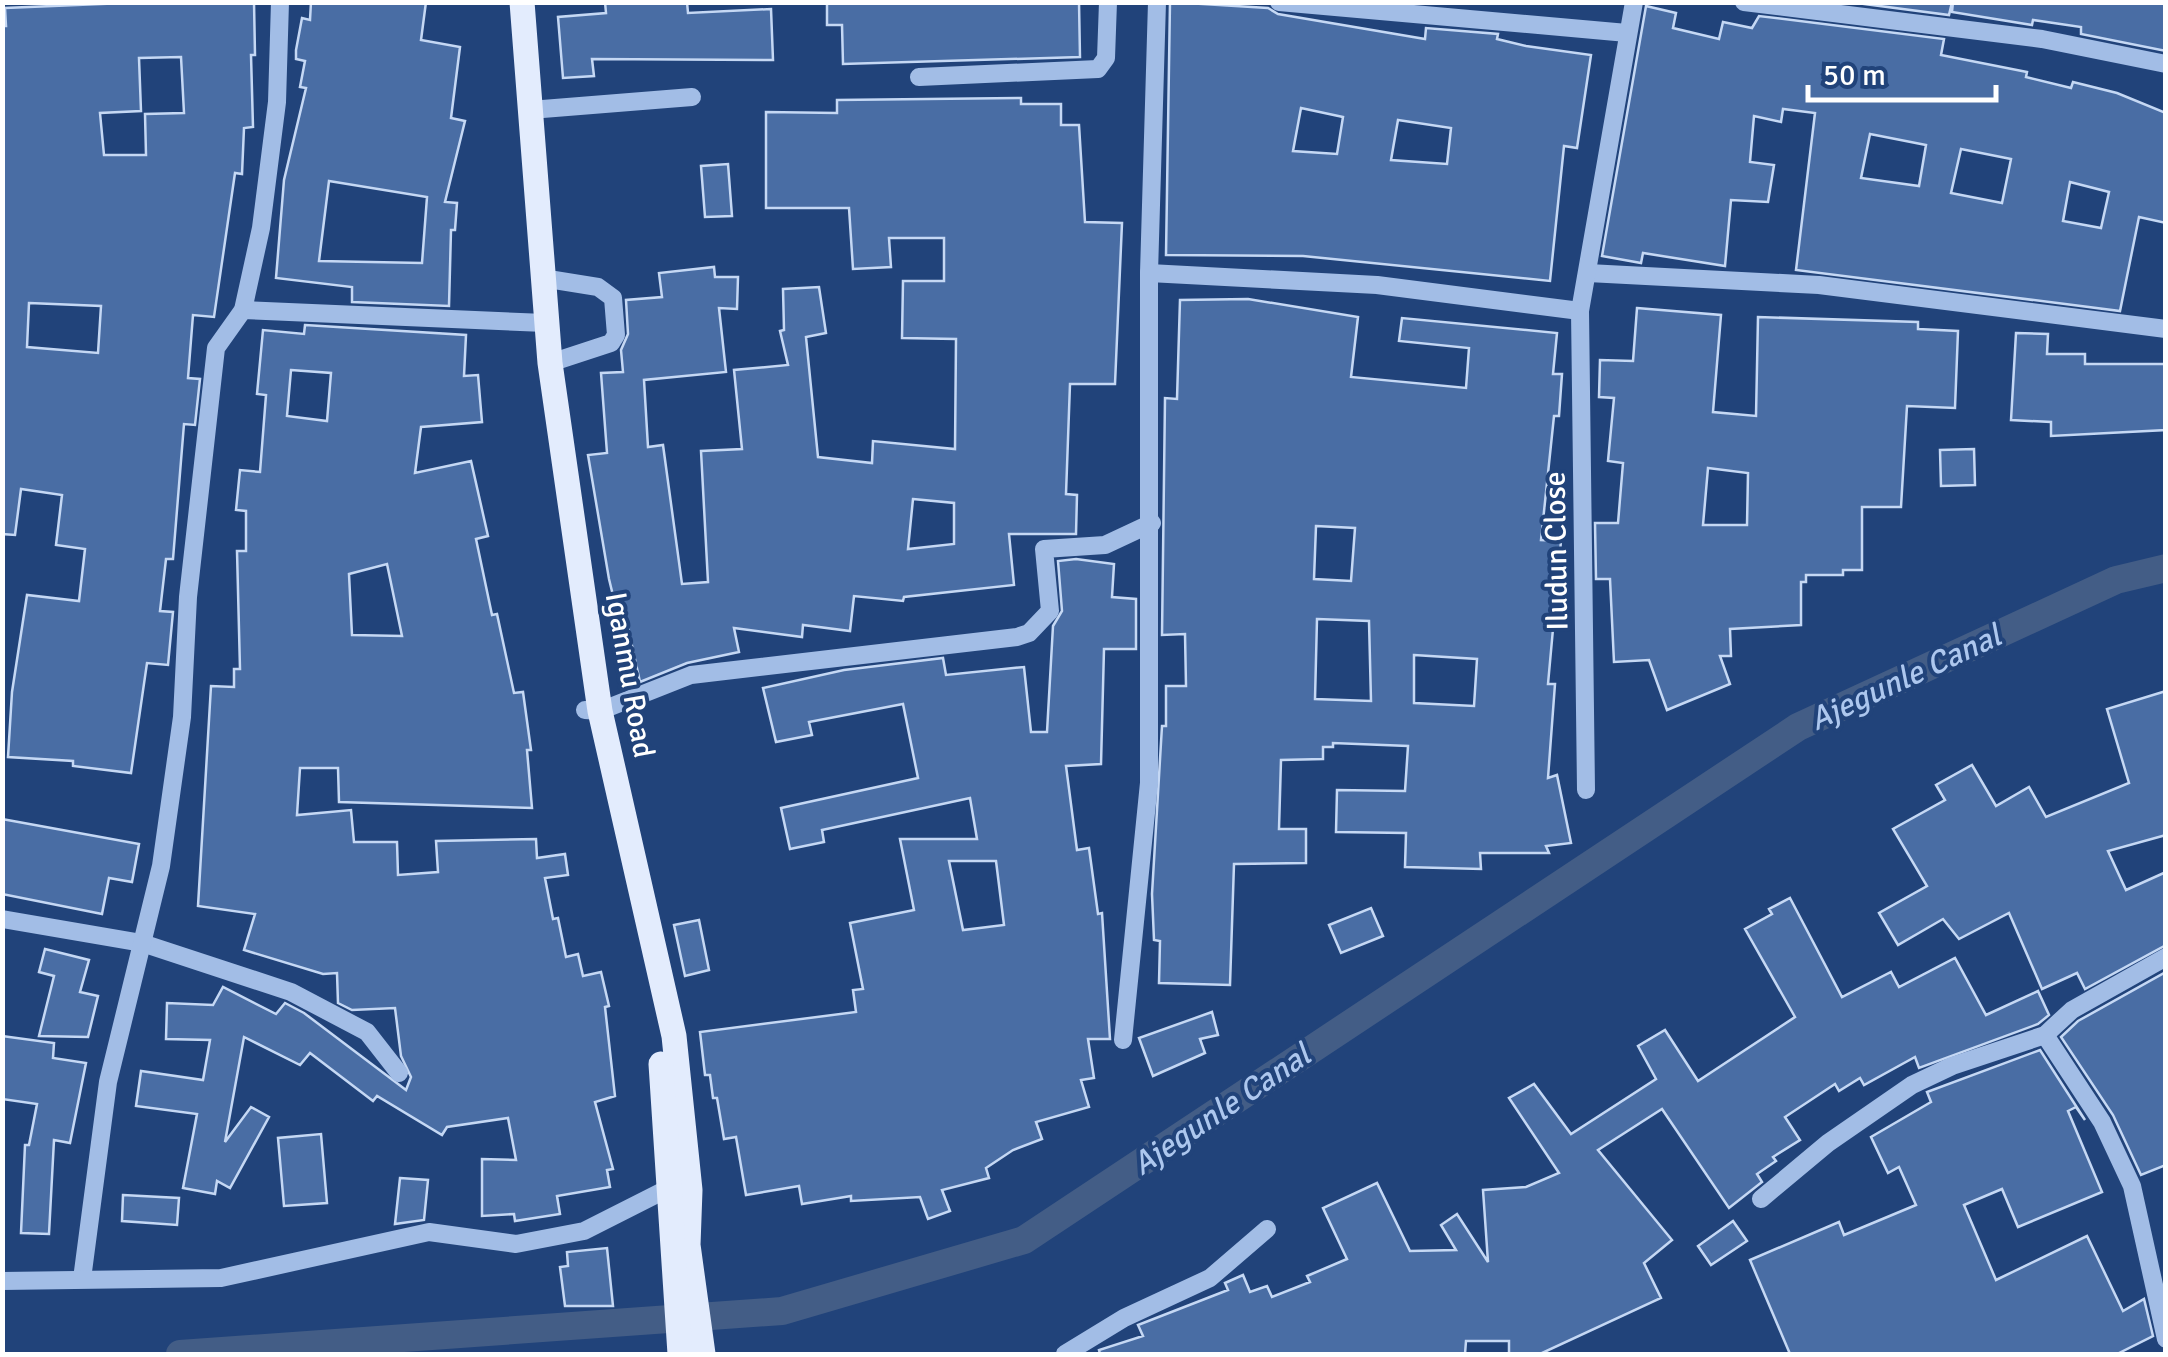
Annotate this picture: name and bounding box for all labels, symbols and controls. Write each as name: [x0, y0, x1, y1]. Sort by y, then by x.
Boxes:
scale bar: [1808, 40, 1996, 102]
text: 50 m: [1823, 57, 1886, 94]
street label: Iludun Close: [1537, 471, 1576, 631]
street label: Iganmu Road: [597, 589, 662, 761]
water label: Ajegunle Canal: [1803, 615, 2010, 739]
water label: Ajegunle Canal: [1125, 1034, 1320, 1183]

